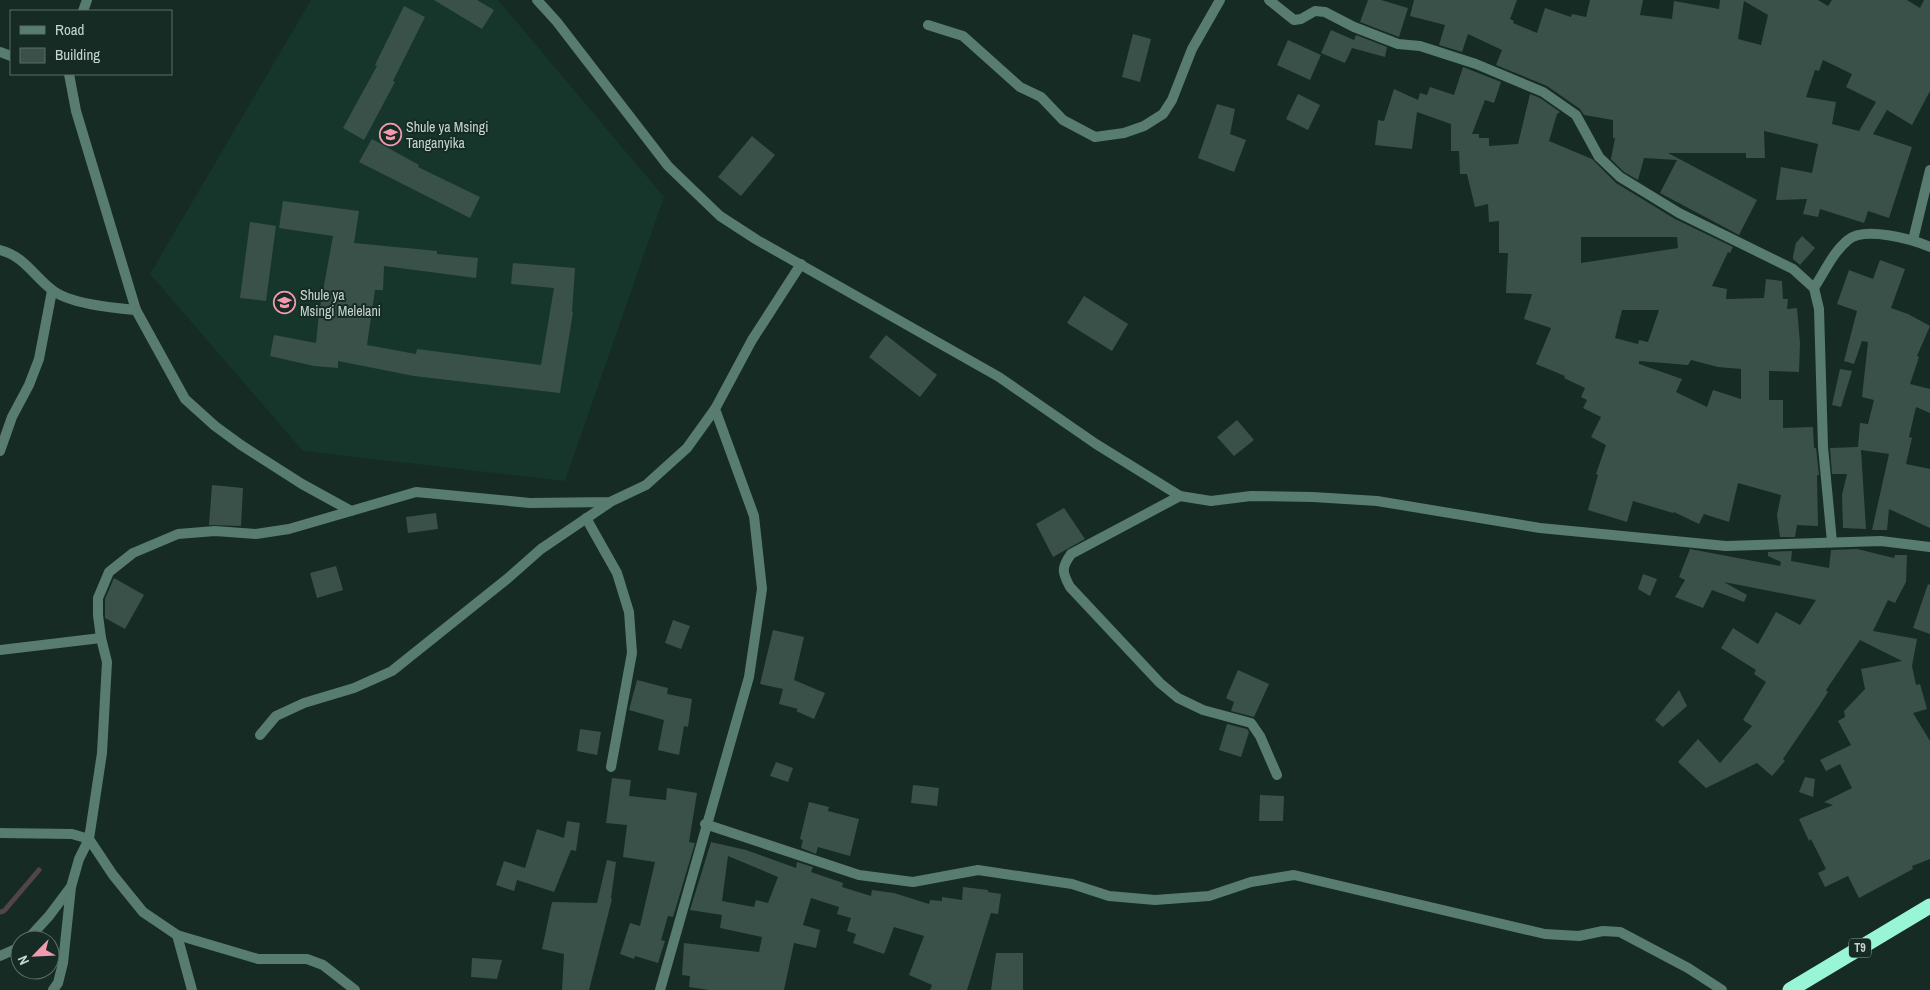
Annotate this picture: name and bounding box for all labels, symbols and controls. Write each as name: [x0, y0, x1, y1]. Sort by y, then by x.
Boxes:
legend: [10, 10, 172, 75]
text: Road: [55, 19, 84, 40]
text: Building: [55, 44, 100, 65]
place label: Shule ya Msingi Tanganyika: [406, 118, 488, 152]
school or university icon: Shule ya Msingi Tanganyika: [378, 123, 402, 147]
place label: Shule ya Msingi Melelani: [300, 286, 381, 320]
school or university icon: Shule ya Msingi Melelani: [272, 291, 296, 315]
north arrow: [10, 930, 60, 980]
road number: T9: [1849, 938, 1871, 958]
text: N: [13, 953, 33, 968]

